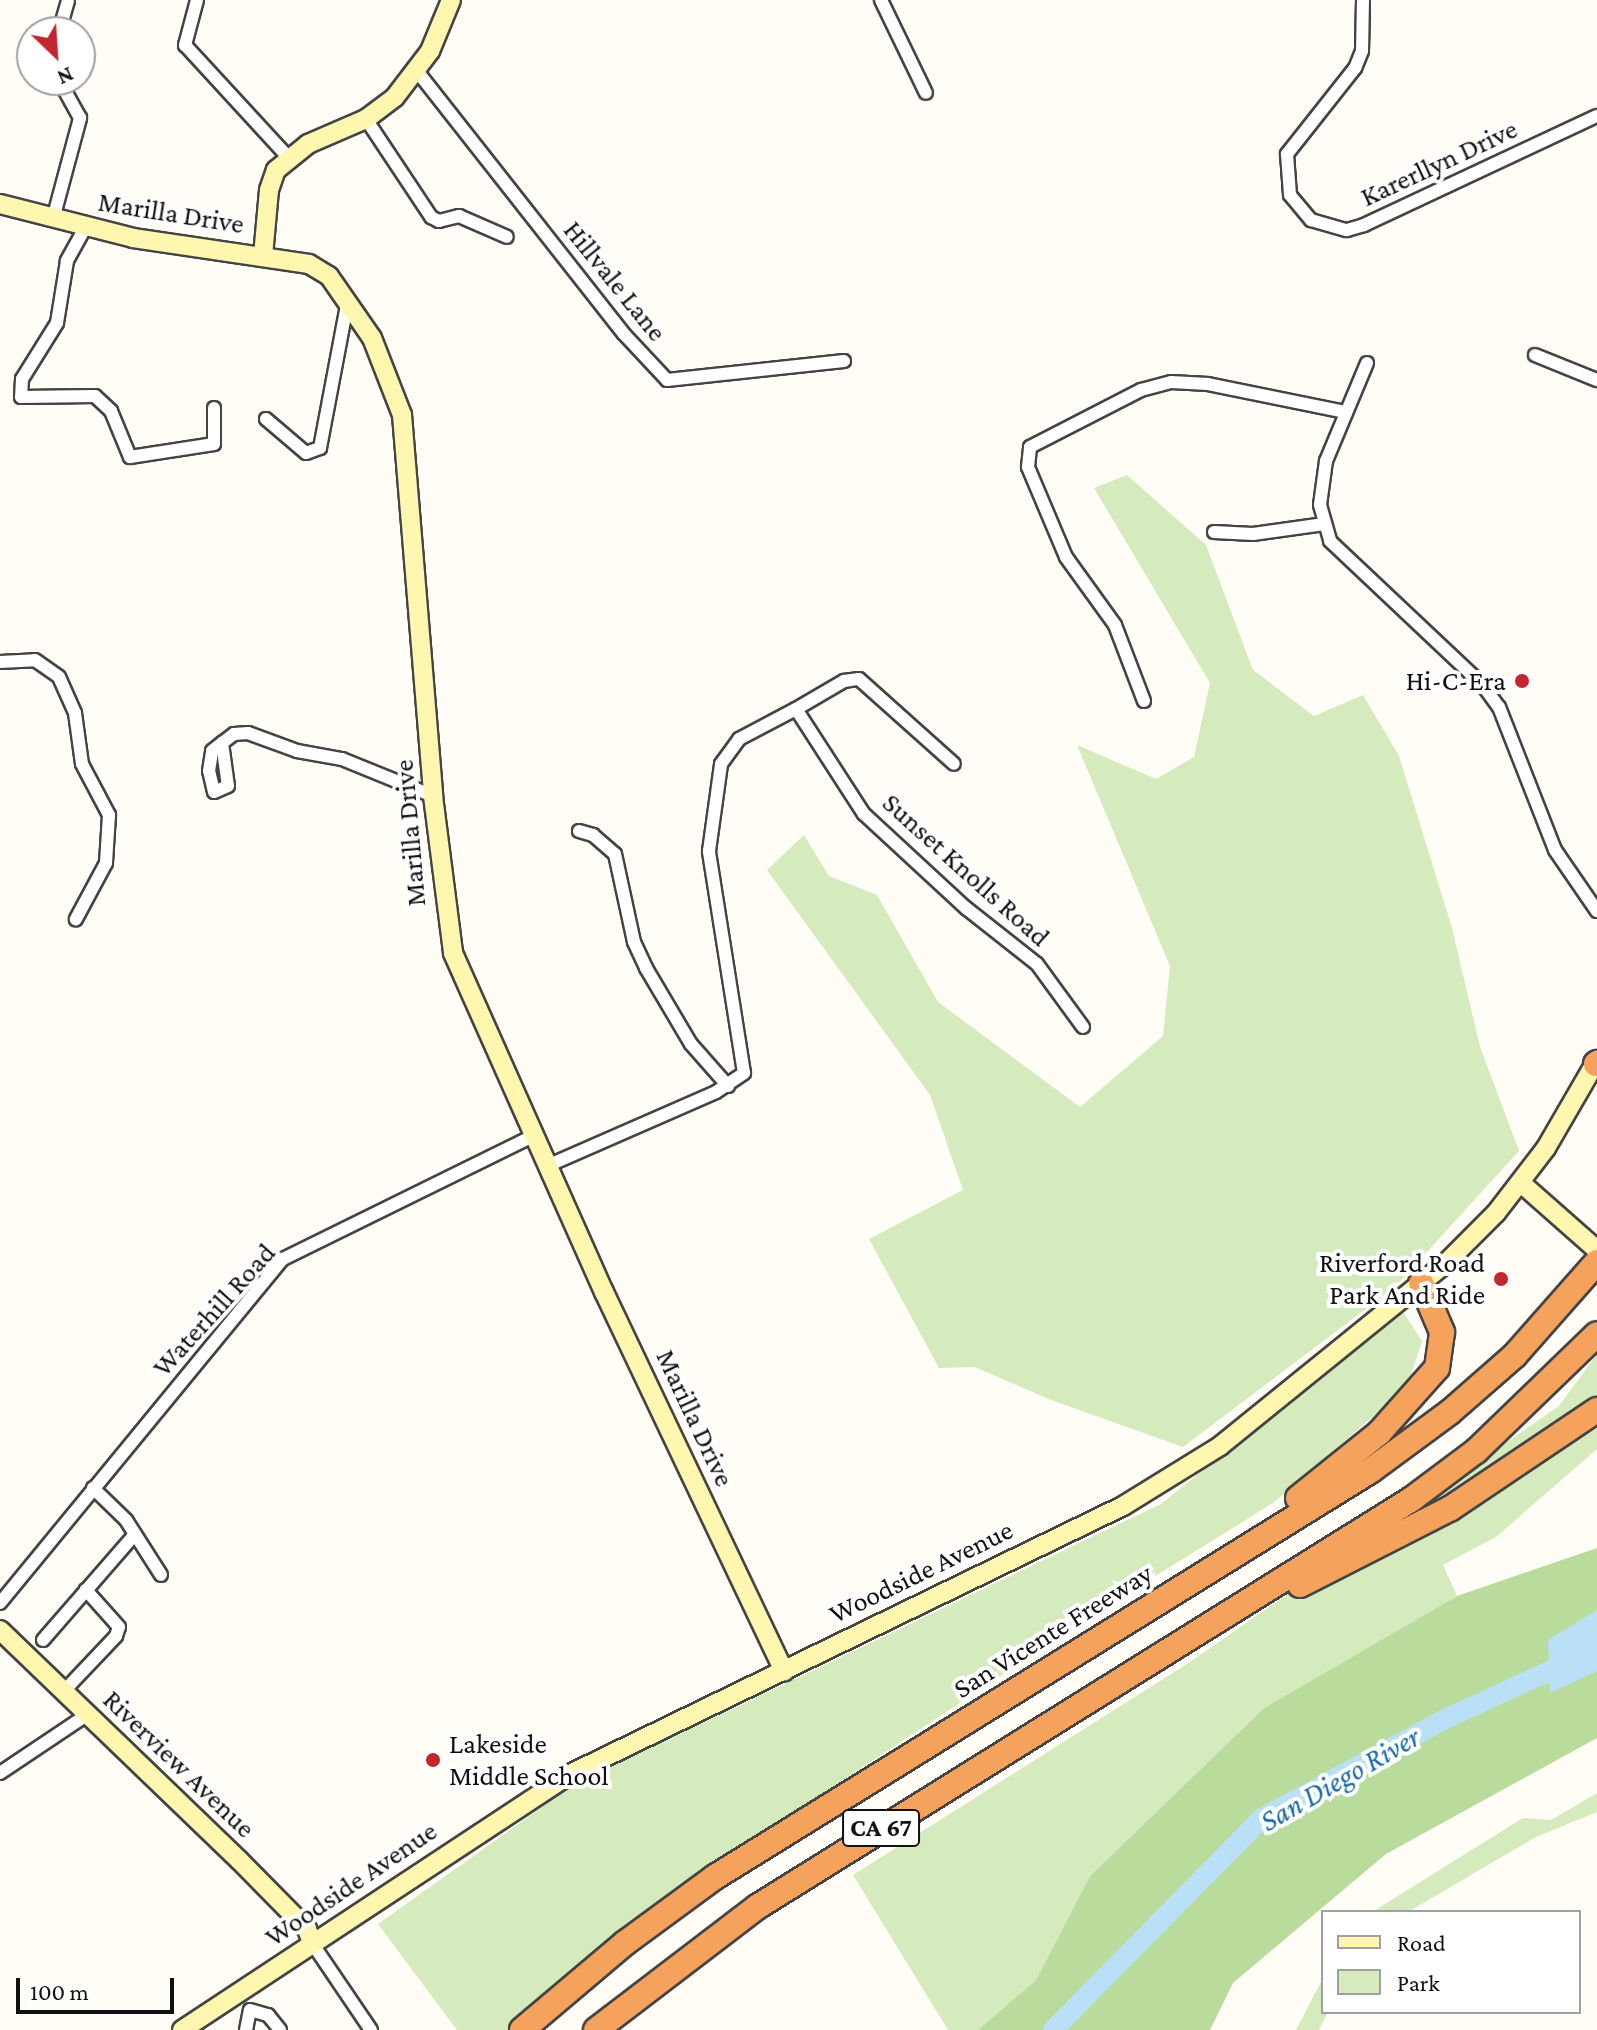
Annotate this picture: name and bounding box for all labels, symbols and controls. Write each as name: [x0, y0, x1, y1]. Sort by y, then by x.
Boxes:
north arrow: [16, 16, 96, 96]
text: N: [53, 62, 78, 91]
street label: Karerllyn Drive: [1355, 112, 1523, 214]
street label: Marilla Drive: [96, 185, 246, 241]
street label: Hillvale Lane: [556, 214, 674, 348]
place label: Hi-C-Era: [1406, 664, 1506, 698]
marker: Hi-C-Era: [1513, 672, 1531, 690]
street label: Marilla Drive: [387, 758, 433, 908]
street label: Sunset Knolls Road: [875, 786, 1057, 954]
street label: Waterhill Road: [145, 1236, 283, 1384]
place label: Riverford Road Park And Ride: [1319, 1246, 1485, 1312]
marker: Riverford Road Park And Ride: [1492, 1270, 1510, 1288]
street label: Marilla Drive: [649, 1344, 741, 1492]
street label: Woodside Avenue: [824, 1513, 1018, 1631]
street label: San Vicente Freeway: [947, 1556, 1159, 1706]
street label: Riverview Avenue: [96, 1683, 262, 1845]
water label: San Diego River: [1254, 1719, 1426, 1839]
place label: Lakeside Middle School: [449, 1727, 609, 1793]
marker: Lakeside Middle School: [424, 1751, 442, 1769]
road number: CA 67: [841, 1806, 921, 1850]
street label: Woodside Avenue: [259, 1814, 443, 1954]
legend: [1321, 1910, 1581, 2014]
text: Road: [1397, 1929, 1446, 1956]
scale bar: [20, 1962, 178, 2012]
text: Park: [1397, 1969, 1440, 1996]
text: 100 m: [30, 1978, 89, 2005]

